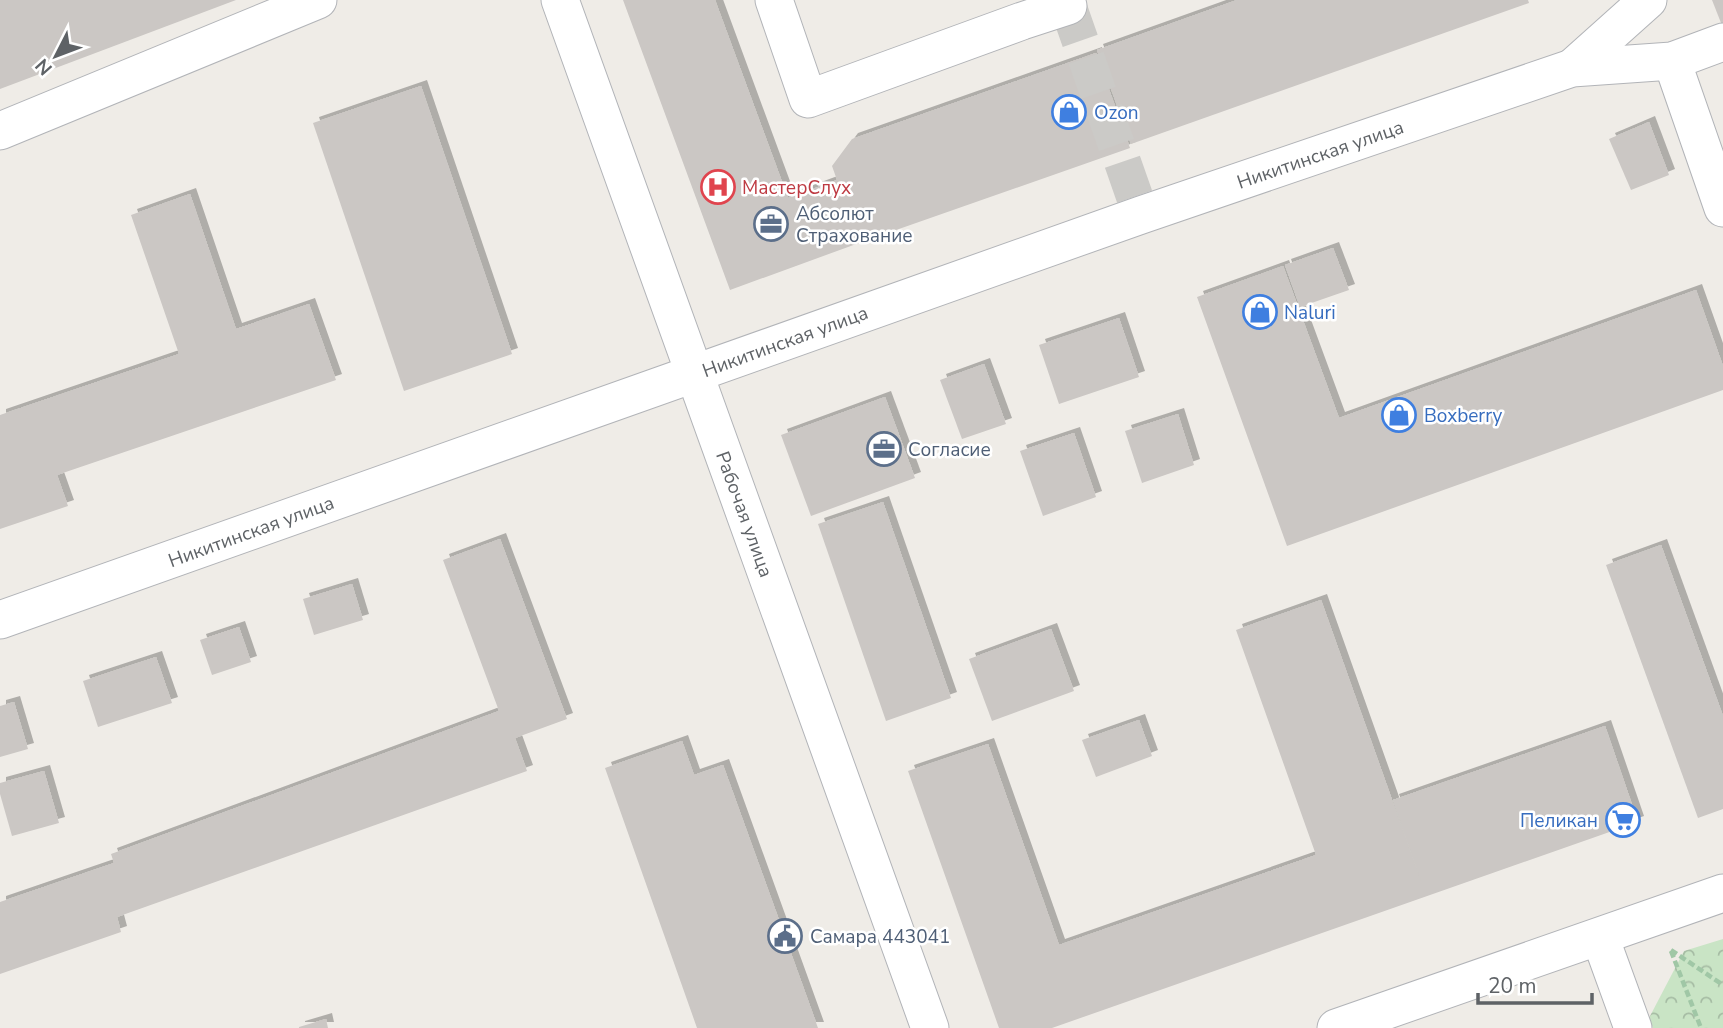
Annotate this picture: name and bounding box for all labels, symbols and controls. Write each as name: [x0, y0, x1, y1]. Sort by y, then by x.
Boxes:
north arrow: [21, 21, 91, 91]
text: N: [30, 53, 59, 81]
shop icon: Ozon: [1050, 93, 1088, 131]
place label: Ozon: [1094, 100, 1139, 126]
street label: Никитинская улица: [1234, 114, 1407, 196]
hospital icon: МастерСлух: [699, 168, 737, 206]
place label: МастерСлух: [742, 175, 851, 201]
place label: Абсолют Страхование: [796, 201, 913, 249]
office icon: Абсолют Страхование: [752, 205, 790, 243]
shop icon: Naluri: [1241, 293, 1279, 331]
street label: Никитинская улица: [699, 300, 872, 384]
place label: Naluri: [1284, 300, 1336, 326]
shop icon: Boxberry: [1380, 396, 1418, 434]
place label: Boxberry: [1424, 403, 1503, 429]
office icon: Согласие: [865, 430, 903, 468]
place label: Согласие: [908, 437, 991, 463]
street label: Рабочая улица: [709, 448, 779, 581]
street label: Никитинская улица: [165, 490, 338, 574]
supermarket icon: Пеликан: [1604, 801, 1642, 839]
place label: Пеликан: [1520, 808, 1598, 834]
public building icon: Самара 443041: [766, 917, 804, 955]
place label: Самара 443041: [810, 924, 950, 950]
scale bar: [1478, 962, 1592, 1006]
text: 20 m: [1488, 972, 1537, 1000]

